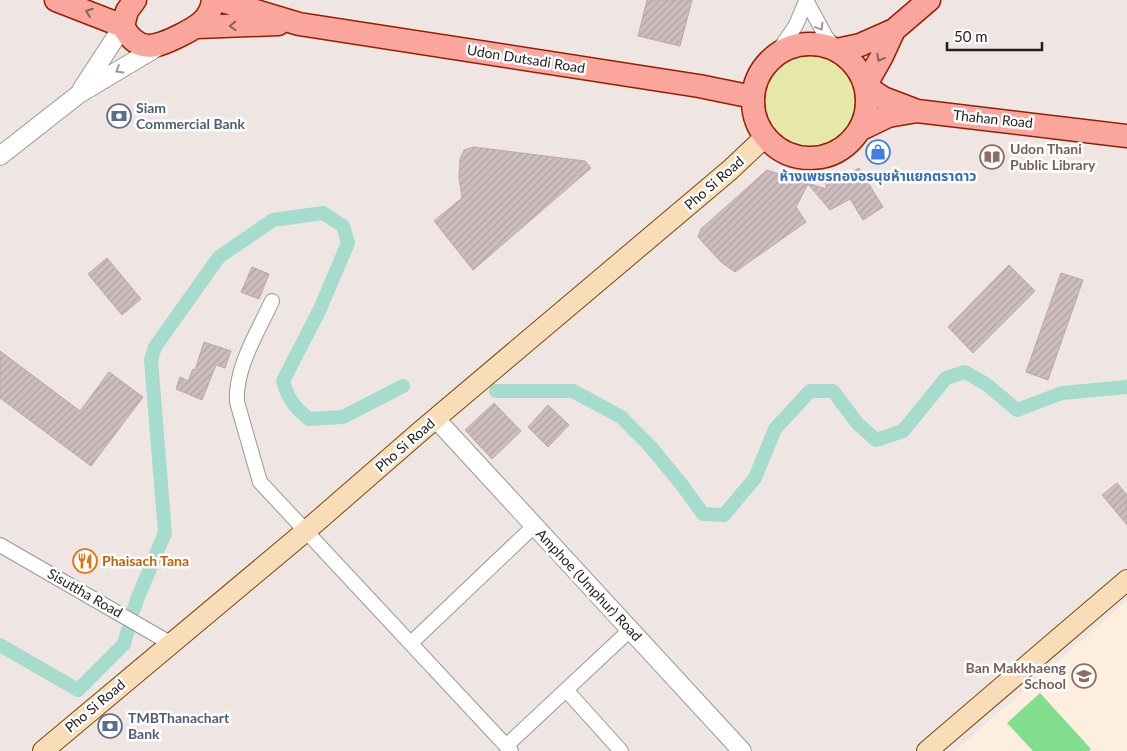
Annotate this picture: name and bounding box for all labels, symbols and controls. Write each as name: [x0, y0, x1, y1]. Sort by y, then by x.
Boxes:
one-way arrow: [86, 8, 94, 18]
scale bar: [947, 20, 1042, 52]
one-way arrow: [229, 21, 236, 31]
one-way arrow: [813, 21, 823, 30]
text: 50 m: [954, 27, 988, 45]
street label: Udon Dutsadi Road: [466, 41, 586, 76]
one-way arrow: [876, 53, 886, 62]
one-way arrow: [116, 63, 125, 73]
place label: Siam Commercial Bank: [136, 99, 245, 132]
bank icon: Siam Commercial Bank: [106, 103, 132, 129]
street label: Thahan Road: [952, 106, 1034, 131]
shop icon: ห้างเพชรทองอรนุชห้าแยกตราดาว: [865, 139, 891, 165]
place label: Udon Thani Public Library: [1010, 140, 1096, 173]
library icon: Udon Thani Public Library: [979, 144, 1005, 170]
street label: Pho Si Road: [680, 152, 747, 213]
place label: ห้างเพชรทองอรนุชห้าแยกตราดาว: [779, 167, 977, 185]
street label: Pho Si Road: [371, 414, 438, 475]
street label: Amphoe (Umphur) Road: [533, 525, 646, 644]
restaurant icon: Phaisach Tana: [72, 548, 98, 574]
place label: Phaisach Tana: [102, 552, 189, 569]
street label: Sisuttha Road: [45, 564, 126, 621]
place label: Ban Makkhaeng School: [966, 659, 1067, 692]
school or university icon: Ban Makkhaeng School: [1071, 663, 1097, 689]
street label: Pho Si Road: [61, 676, 128, 736]
place label: TMBThanachart Bank: [128, 709, 230, 742]
bank icon: TMBThanachart Bank: [97, 713, 123, 739]

